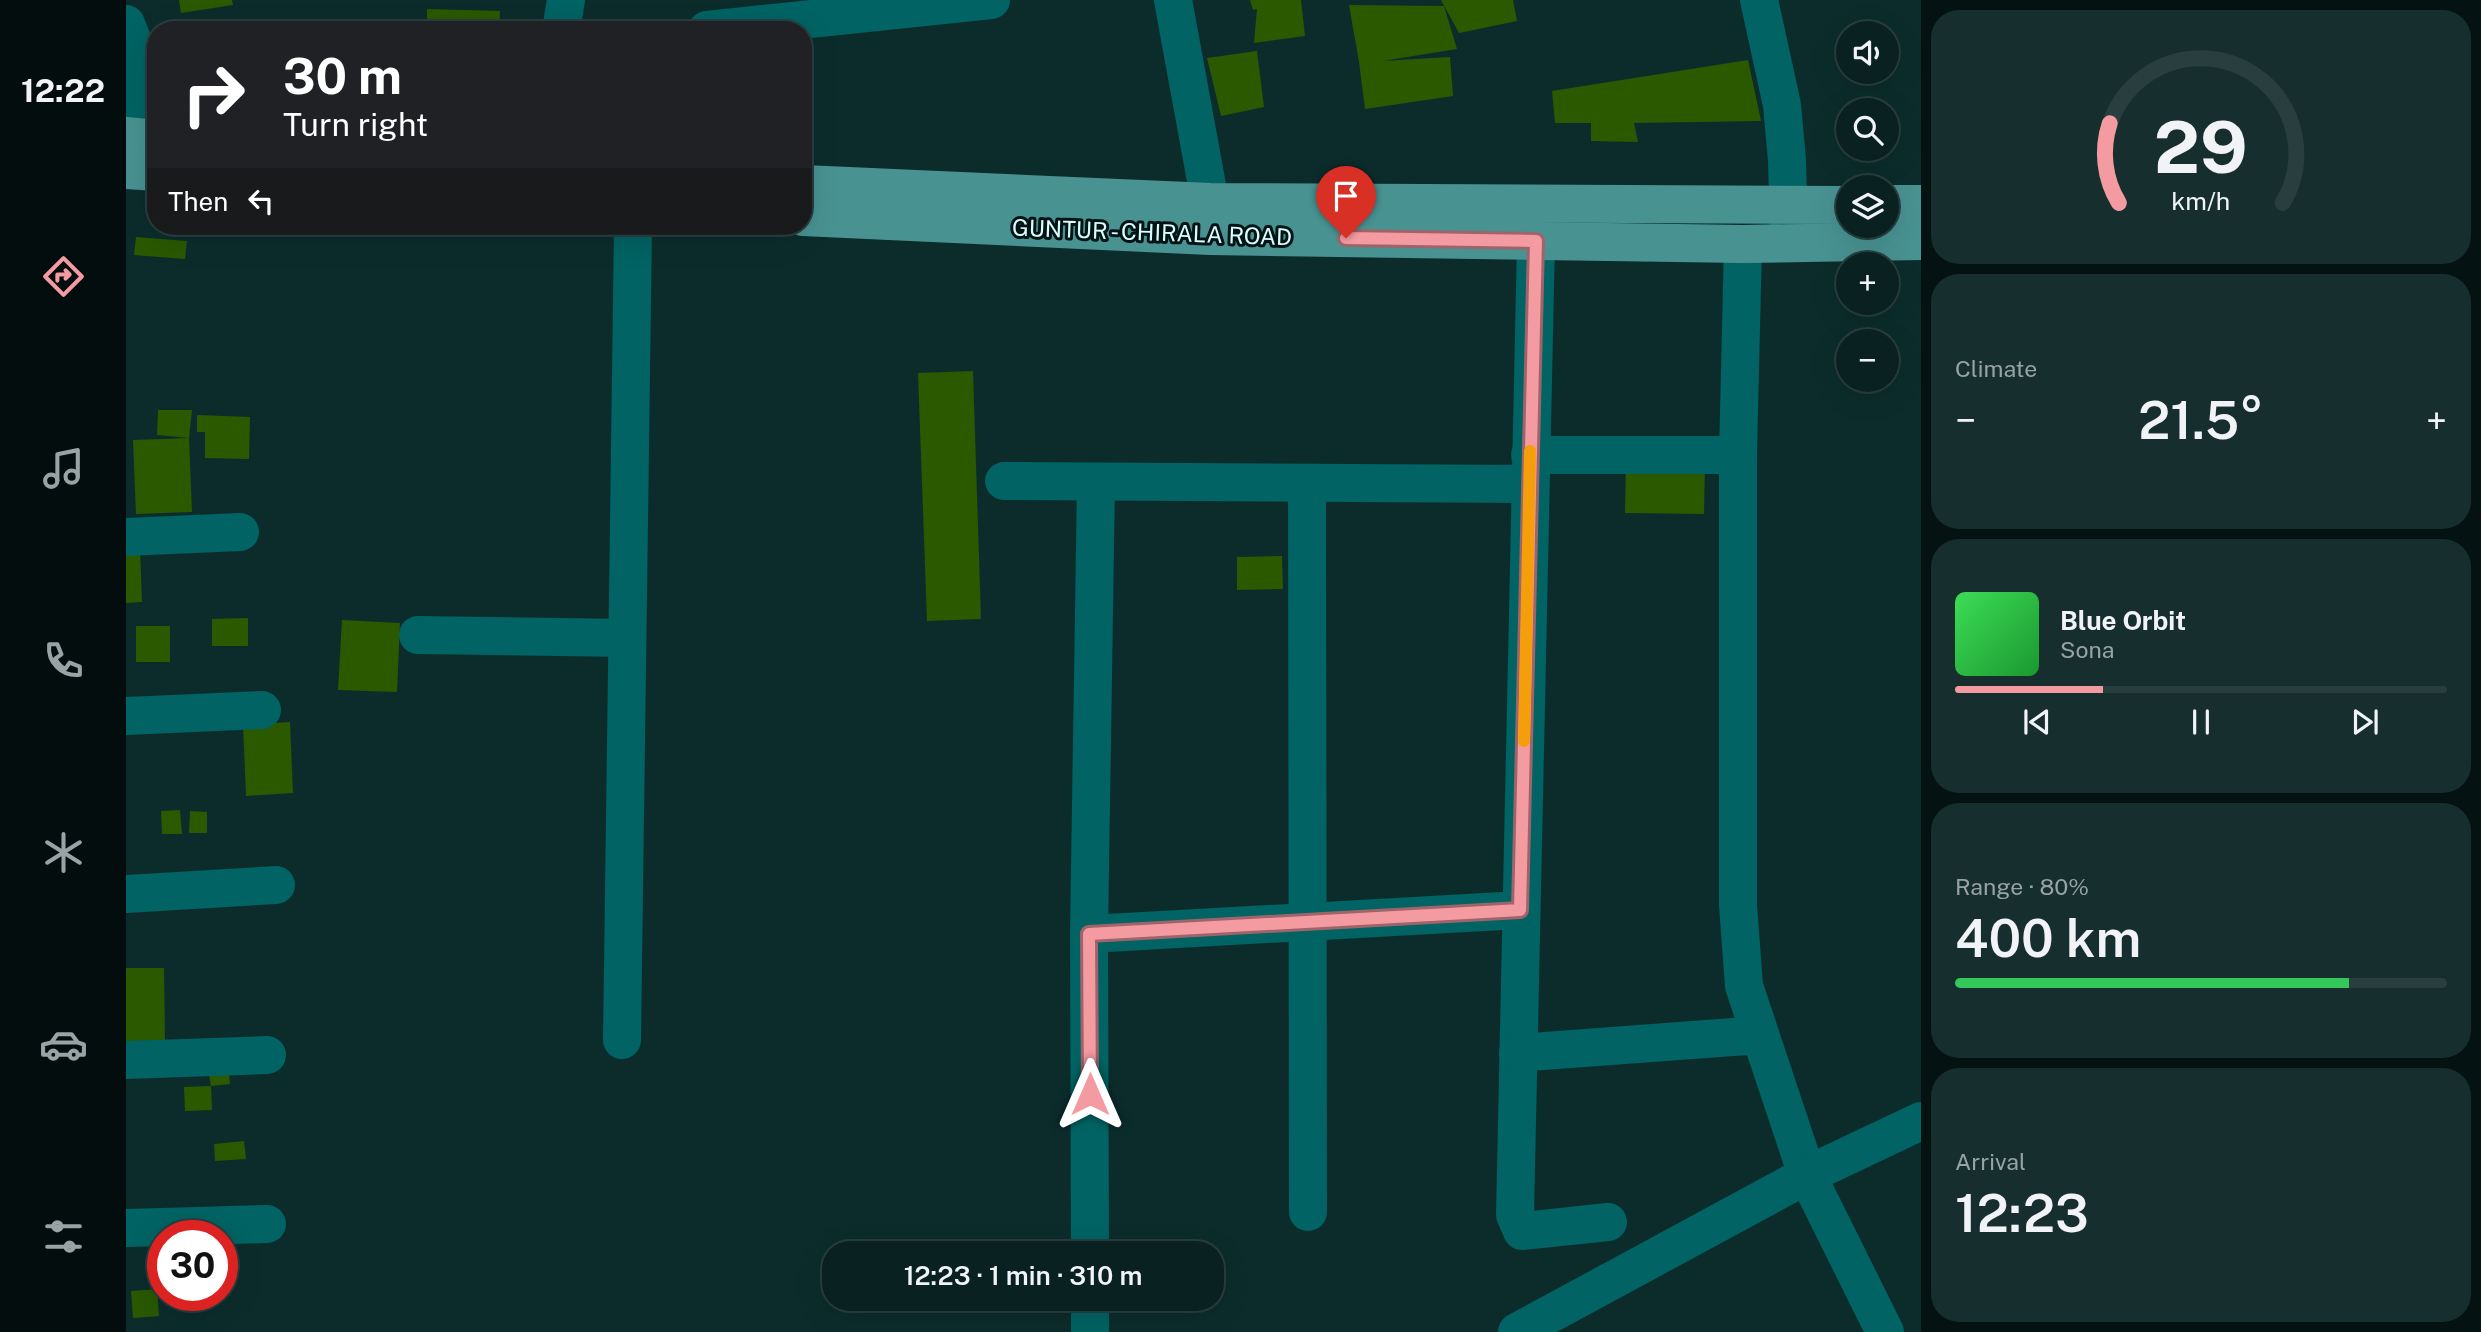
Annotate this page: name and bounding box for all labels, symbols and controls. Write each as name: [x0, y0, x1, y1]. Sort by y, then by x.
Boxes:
map controls: [1836, 21, 1899, 392]
button: sound: [1836, 21, 1899, 84]
text: 30 m: [283, 47, 402, 105]
icon: right: [168, 49, 259, 140]
text: 12:22: [21, 72, 105, 109]
button: search: [1836, 98, 1899, 161]
text: 29: [2154, 105, 2248, 190]
text: Turn right: [283, 106, 428, 143]
pin: [1316, 166, 1376, 238]
button: layers: [1836, 175, 1899, 238]
icon: arrive: [1327, 177, 1365, 215]
icon: left: [242, 182, 280, 220]
text: Then: [168, 186, 228, 217]
text: km/h: [2172, 186, 2230, 216]
street label: GUNTUR - CHIRALA ROAD: [1011, 214, 1293, 250]
icon: directions: [39, 252, 88, 301]
button: +: [1836, 252, 1899, 315]
button: −: [1836, 329, 1899, 392]
text: Climate: [1955, 355, 2037, 382]
text: 21.5°: [2138, 390, 2264, 451]
text: −: [1955, 398, 1976, 443]
text: +: [2426, 398, 2447, 443]
icon: music: [39, 444, 88, 493]
text: Blue Orbit: [2060, 605, 2186, 636]
icon: phone: [39, 636, 88, 685]
text: Sona: [2060, 636, 2114, 663]
icon: previous: [2018, 703, 2056, 741]
icon: pause: [2182, 703, 2220, 741]
icon: next: [2346, 703, 2384, 741]
icon: climate: [39, 828, 88, 877]
text: Range · 80%: [1955, 873, 2089, 900]
text: 400 km: [1955, 908, 2141, 969]
icon: car: [39, 1020, 88, 1069]
position arrow: [1053, 1057, 1127, 1131]
text: Arrival: [1955, 1148, 2026, 1175]
text: 12:23: [1955, 1183, 2089, 1244]
icon: filters: [39, 1212, 88, 1261]
speed limit sign: 30: [147, 1220, 238, 1311]
text: 12:23 · 1 min · 310 m: [904, 1260, 1142, 1291]

